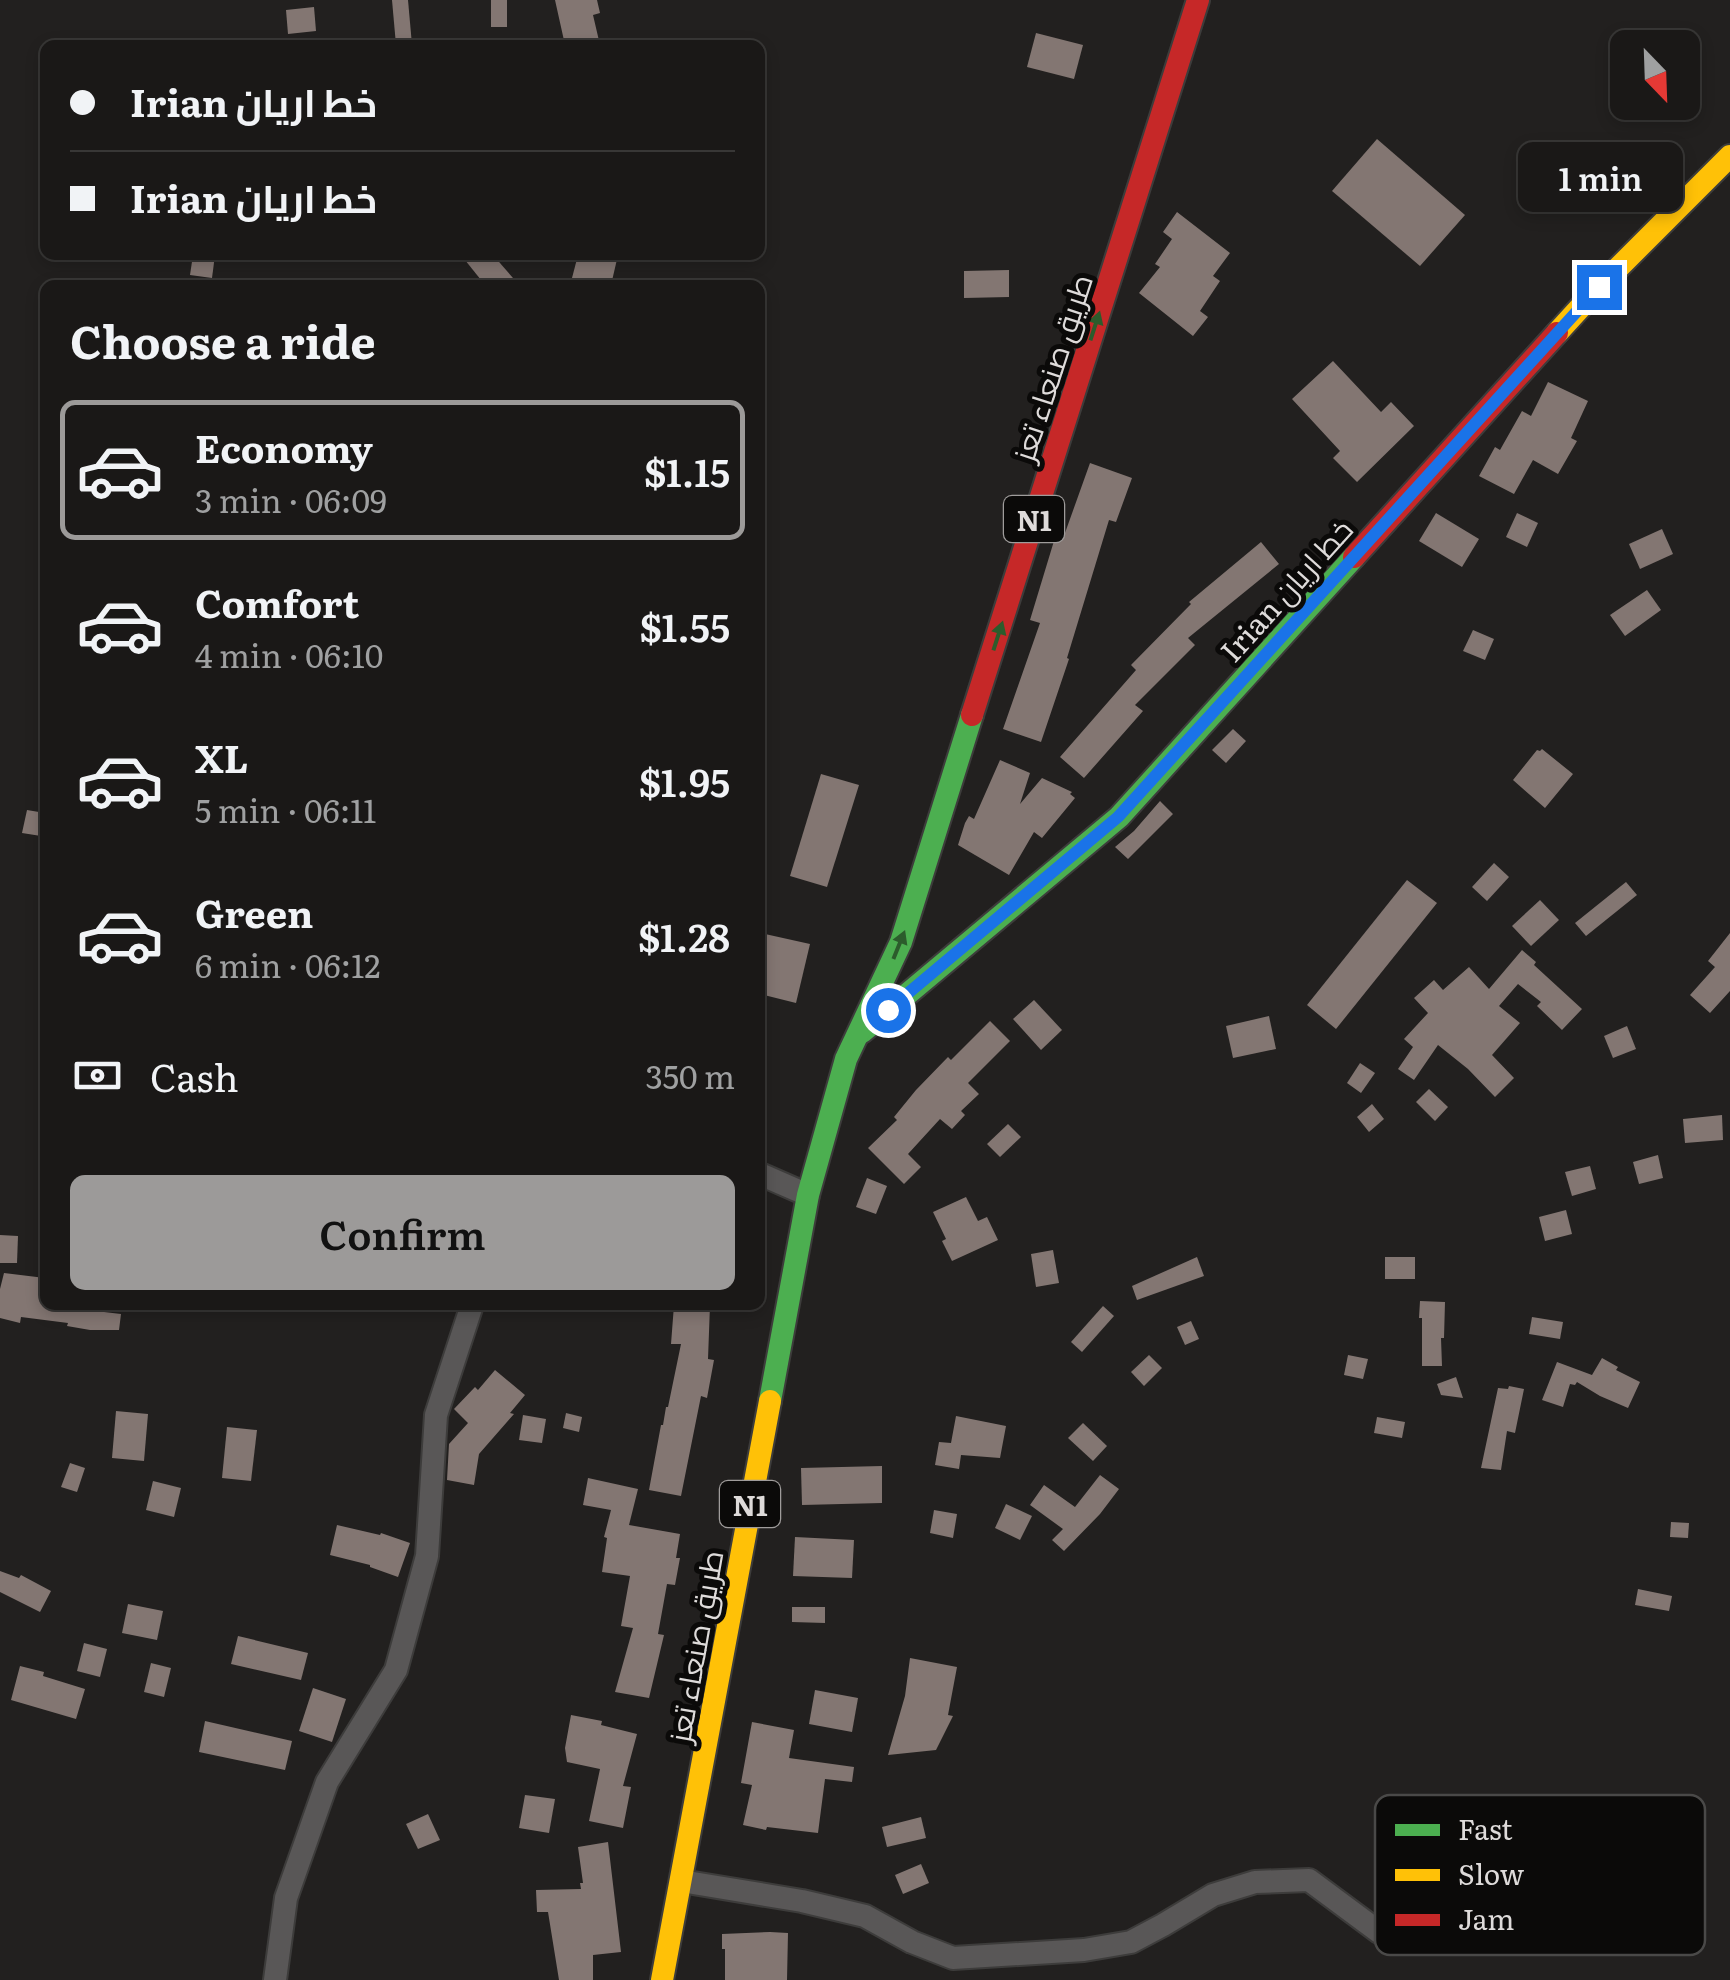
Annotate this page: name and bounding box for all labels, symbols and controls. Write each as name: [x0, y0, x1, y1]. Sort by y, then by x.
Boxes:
north arrow: [1610, 30, 1700, 120]
map controls: [1610, 30, 1700, 120]
text: Irian خط اريان: [130, 72, 377, 129]
callout: 1 min: [1516, 142, 1682, 212]
text: 1 min: [1558, 153, 1643, 201]
text: Irian خط اريان: [130, 168, 377, 225]
route end: [1577, 265, 1622, 310]
street label: طريق صنعاء تعز: [999, 268, 1102, 468]
text: Choose a ride: [70, 306, 376, 373]
one-way arrow: [1089, 311, 1104, 341]
text: Economy: [195, 418, 373, 475]
icon: car: [75, 425, 165, 515]
text: $1.15: [644, 442, 730, 499]
text: 3 min · 06:09: [195, 475, 387, 523]
road number: N1: [1004, 496, 1064, 542]
street label: Irian خط اريان: [1208, 507, 1362, 671]
text: Comfort: [195, 573, 359, 630]
icon: car: [75, 580, 165, 670]
text: $1.55: [640, 597, 730, 654]
one-way arrow: [991, 621, 1006, 651]
text: 4 min · 06:10: [195, 630, 383, 678]
text: XL: [195, 728, 248, 785]
icon: car: [75, 735, 165, 825]
text: $1.95: [639, 752, 730, 809]
text: 5 min · 06:11: [195, 785, 376, 833]
text: Green: [195, 883, 313, 940]
icon: car: [75, 890, 165, 980]
text: $1.28: [638, 907, 730, 964]
one-way arrow: [891, 930, 907, 960]
text: 6 min · 06:12: [195, 940, 381, 988]
route start: [866, 988, 911, 1033]
text: Cash: [150, 1047, 239, 1104]
icon: cash: [70, 1048, 125, 1103]
text: 350 m: [646, 1051, 735, 1099]
button: Confirm: [70, 1175, 735, 1290]
road number: N1: [720, 1481, 780, 1527]
street label: طريق صنعاء تعز: [655, 1546, 733, 1747]
legend: [1375, 1795, 1705, 1955]
text: Fast: [1458, 1807, 1513, 1849]
text: Slow: [1458, 1852, 1524, 1894]
text: Jam: [1458, 1897, 1514, 1939]

